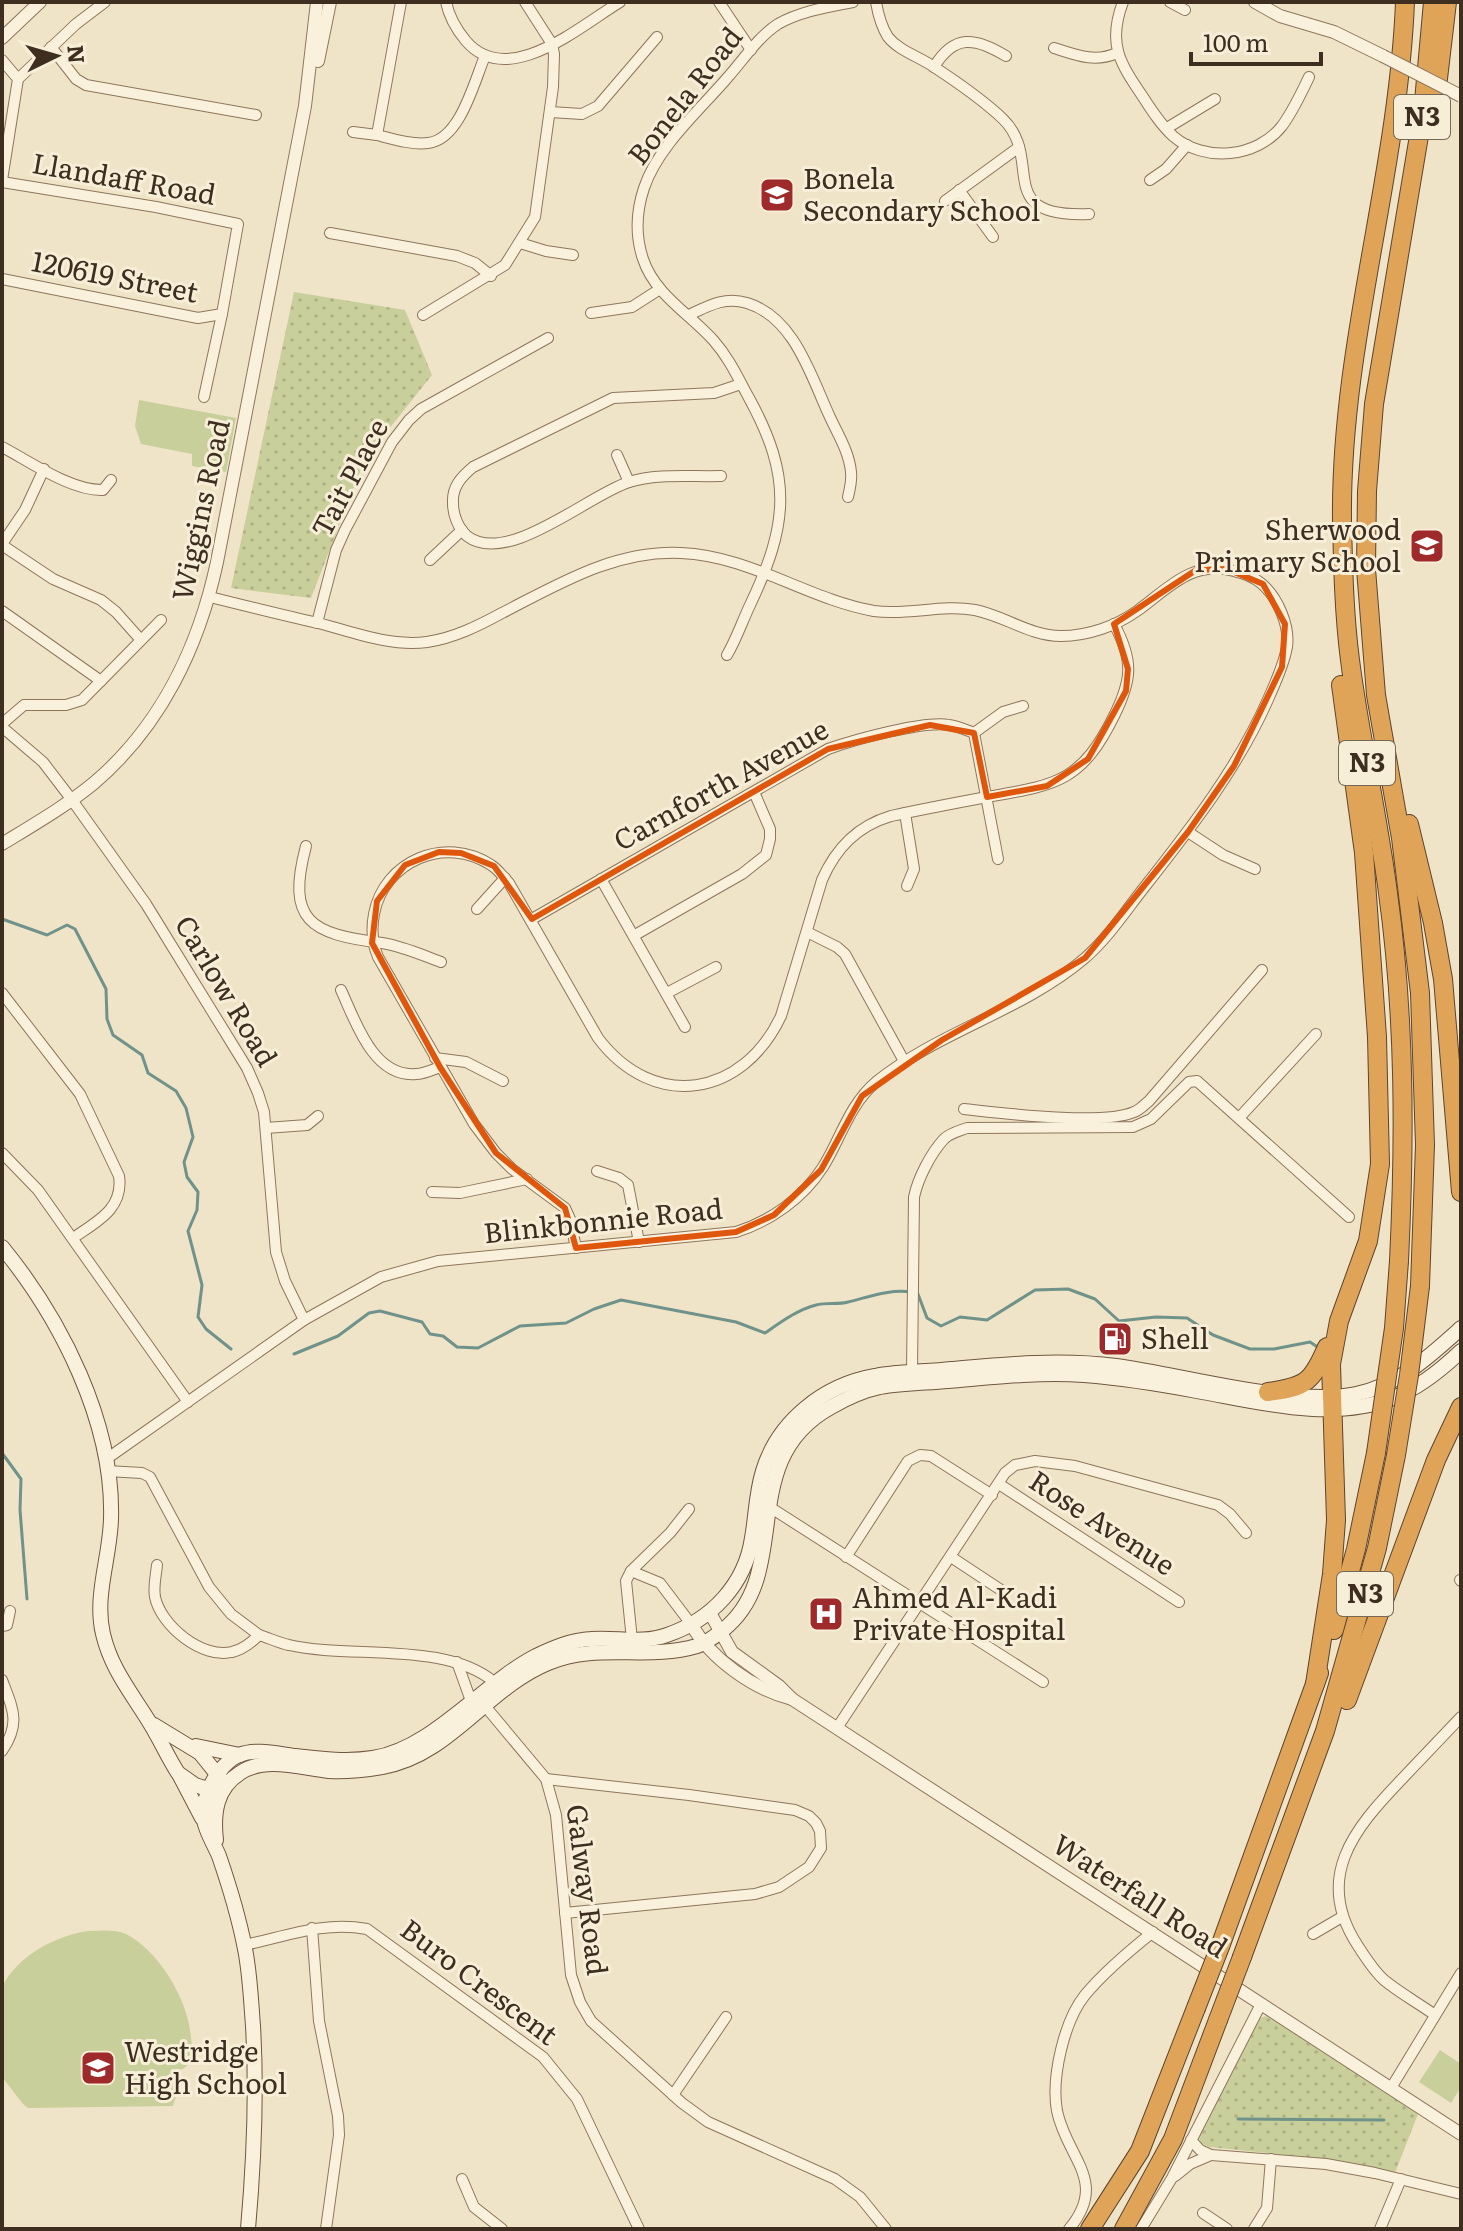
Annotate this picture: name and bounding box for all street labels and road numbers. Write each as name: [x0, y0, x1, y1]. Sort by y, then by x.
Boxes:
street label: Bonela Road: [616, 17, 751, 173]
road number: N3: [1394, 95, 1450, 139]
street label: Llandaff Road: [29, 140, 219, 214]
street label: 120619 Street: [29, 238, 203, 312]
street label: Tait Place: [299, 410, 397, 544]
street label: Wiggins Road: [159, 415, 239, 604]
street label: Carnforth Avenue: [605, 707, 835, 860]
road number: N3: [1339, 741, 1395, 785]
street label: Carlow Road: [166, 906, 289, 1073]
street label: Blinkbonnie Road: [481, 1186, 724, 1252]
street label: Rose Avenue: [1022, 1458, 1184, 1584]
road number: N3: [1337, 1572, 1393, 1616]
street label: Galway Road: [558, 1802, 620, 1978]
street label: Waterfall Road: [1045, 1822, 1237, 1967]
street label: Buro Crescent: [393, 1907, 568, 2054]

